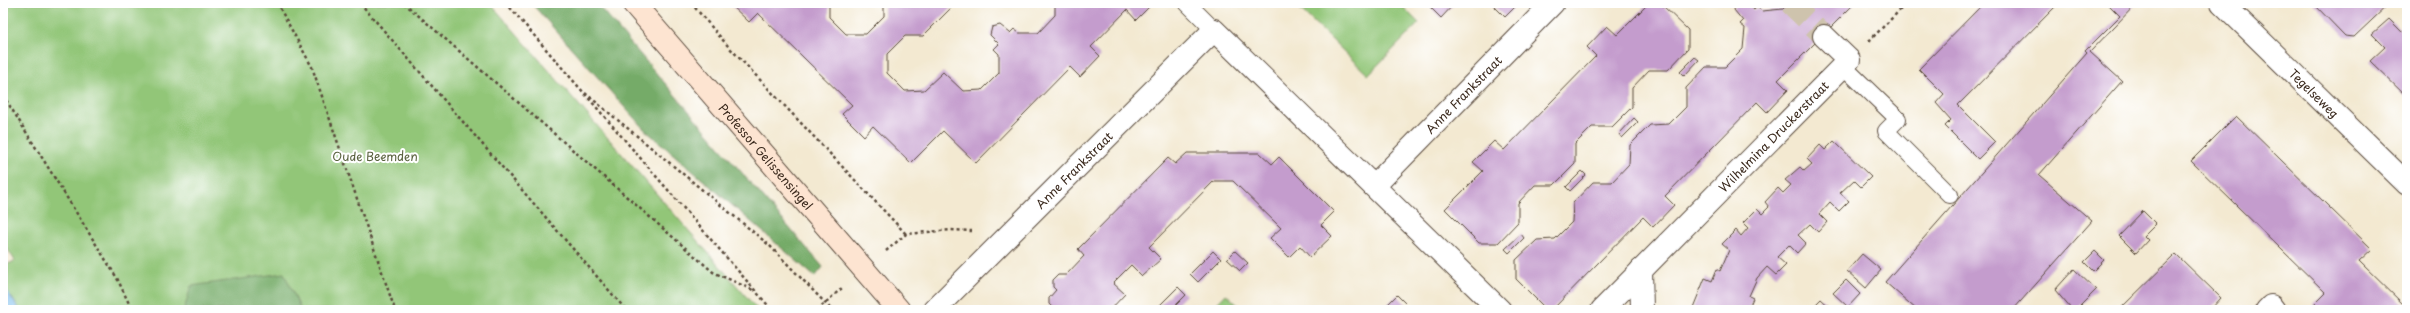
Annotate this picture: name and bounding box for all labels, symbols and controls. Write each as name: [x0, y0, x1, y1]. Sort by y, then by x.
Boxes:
street label: Anne Frankstraat: [1421, 51, 1506, 137]
street label: Tegelseweg: [2285, 65, 2343, 122]
street label: Wilhelmina Druckerstraat: [1714, 77, 1833, 196]
street label: Professor Gelissensingel: [715, 99, 817, 214]
street label: Anne Frankstraat: [1031, 127, 1117, 213]
park label: Oude Beemden: [332, 147, 418, 165]

